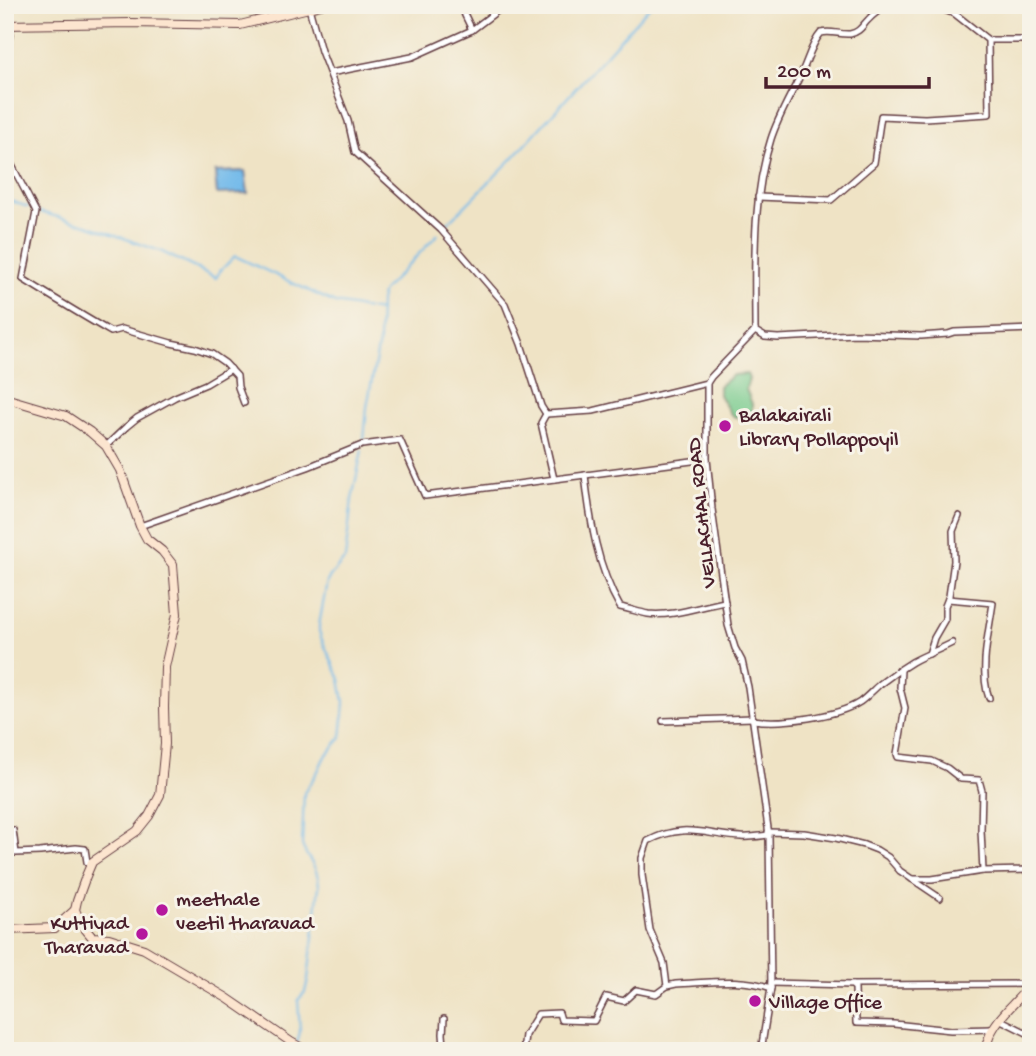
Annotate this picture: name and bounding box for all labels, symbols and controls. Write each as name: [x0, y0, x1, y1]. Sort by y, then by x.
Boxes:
scale bar: [766, 46, 929, 90]
text: 200 m: [777, 61, 831, 86]
place label: Balakairali Library Pollappoyil: [738, 405, 899, 454]
marker: Balakairali Library Pollappoyil: [717, 418, 733, 434]
street label: VELLACHAL ROAD: [683, 436, 724, 590]
place label: meethale veetil tharavad: [176, 889, 315, 938]
marker: meethale veetil tharavad: [154, 902, 170, 918]
place label: Kuttiyad Tharavad: [44, 913, 130, 962]
marker: Kuttiyad Tharavad: [134, 926, 150, 942]
place label: Village Office: [768, 992, 883, 1017]
marker: Village Office: [747, 993, 763, 1009]

